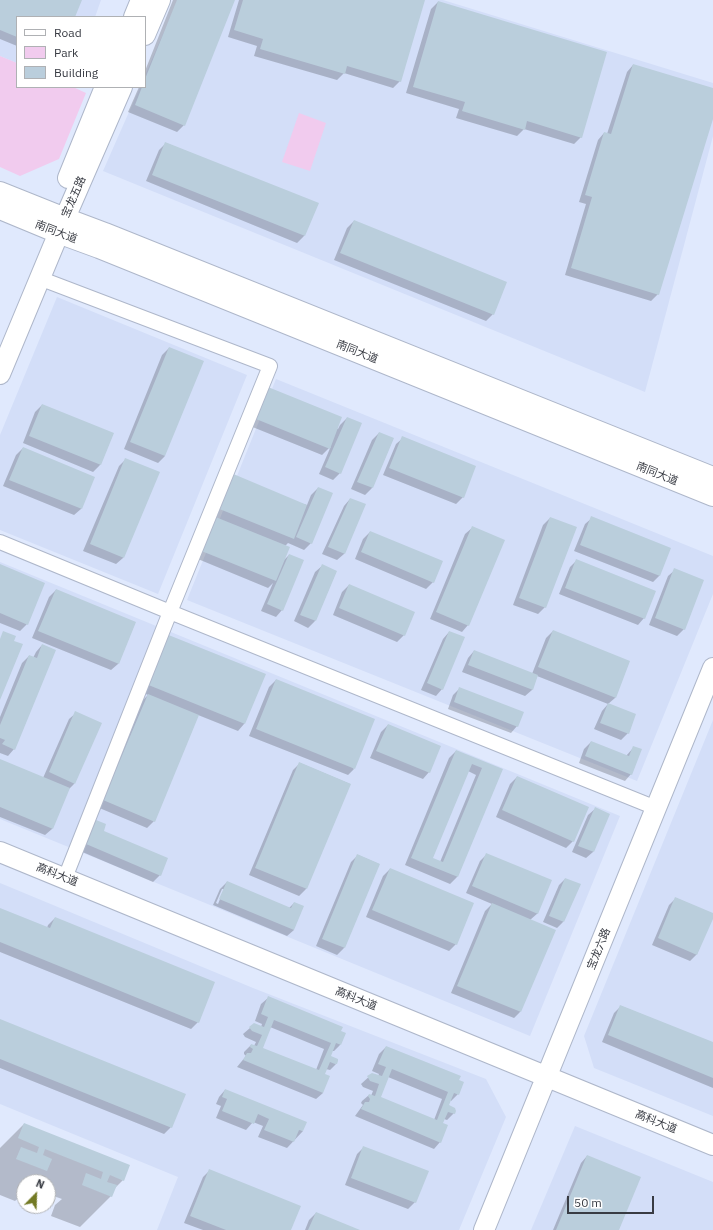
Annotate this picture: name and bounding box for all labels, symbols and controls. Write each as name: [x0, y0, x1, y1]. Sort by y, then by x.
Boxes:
legend: [16, 16, 146, 88]
text: Road: [54, 25, 82, 40]
text: Park: [54, 45, 78, 60]
text: Building: [54, 65, 98, 80]
street label: 宝龙五路: [59, 174, 89, 220]
street label: 南同大道: [33, 218, 79, 246]
street label: 南同大道: [334, 338, 380, 366]
street label: 南同大道: [634, 460, 680, 488]
street label: 高科大道: [34, 861, 80, 889]
street label: 宝龙六路: [585, 926, 613, 972]
street label: 高科大道: [333, 985, 379, 1013]
street label: 高科大道: [633, 1108, 679, 1136]
north arrow: [16, 1174, 56, 1214]
text: N: [34, 1176, 47, 1192]
scale bar: [569, 1188, 656, 1214]
text: 50 m: [574, 1195, 602, 1210]

